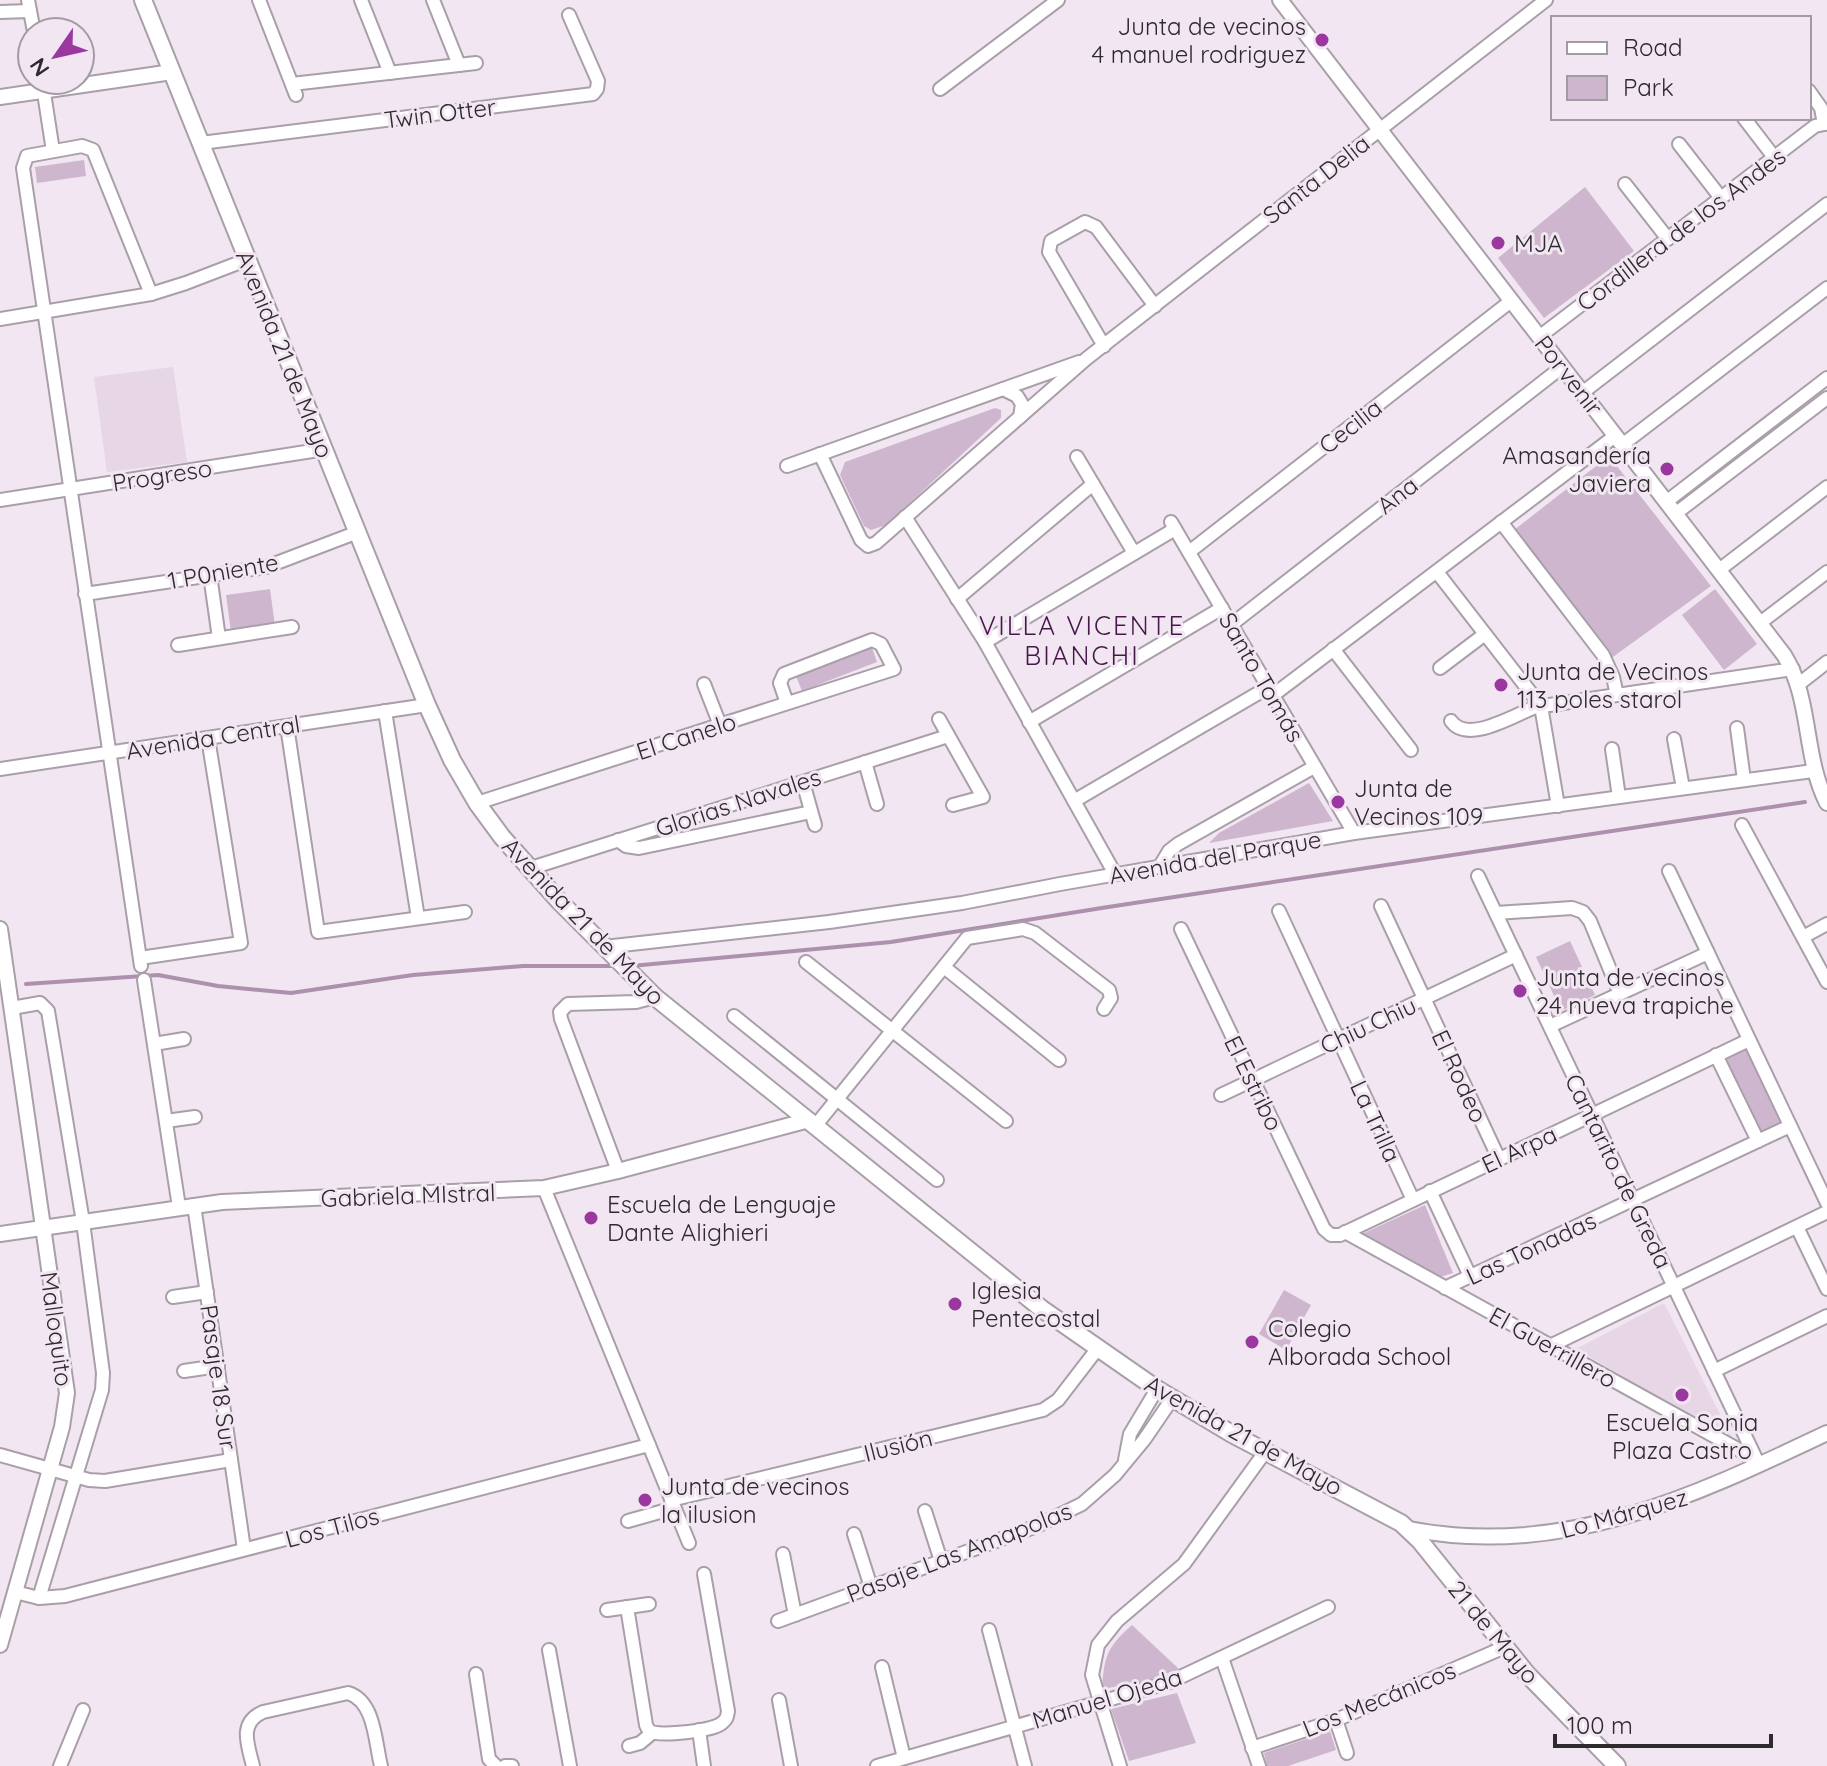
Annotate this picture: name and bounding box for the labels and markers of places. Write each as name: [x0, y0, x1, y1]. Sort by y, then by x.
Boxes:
place label: Junta de vecinos 4 manuel rodriguez: [1092, 11, 1306, 69]
marker: Junta de vecinos 4 manuel rodriguez: [1313, 31, 1331, 49]
place label: MJA: [1514, 228, 1563, 258]
marker: MJA: [1489, 234, 1507, 252]
place label: Amasandería Javiera: [1502, 440, 1651, 498]
marker: Amasandería Javiera: [1658, 460, 1676, 478]
place label: Junta de Vecinos 113 poles starol: [1517, 656, 1708, 714]
marker: Junta de Vecinos 113 poles starol: [1492, 676, 1510, 694]
place label: Junta de Vecinos 109: [1354, 773, 1483, 831]
marker: Junta de Vecinos 109: [1329, 793, 1347, 811]
place label: Junta de vecinos 24 nueva trapiche: [1536, 962, 1734, 1020]
marker: Junta de vecinos 24 nueva trapiche: [1511, 982, 1529, 1000]
place label: Escuela de Lenguaje Dante Alighieri: [607, 1189, 836, 1247]
marker: Escuela de Lenguaje Dante Alighieri: [582, 1209, 600, 1227]
place label: Iglesia Pentecostal: [971, 1275, 1100, 1333]
marker: Iglesia Pentecostal: [946, 1295, 964, 1313]
place label: Colegio Alborada School: [1268, 1313, 1451, 1371]
marker: Colegio Alborada School: [1243, 1333, 1261, 1351]
marker: Escuela Sonia Plaza Castro: [1673, 1386, 1691, 1404]
place label: Escuela Sonia Plaza Castro: [1606, 1407, 1758, 1465]
place label: Junta de vecinos la ilusion: [661, 1471, 849, 1529]
marker: Junta de vecinos la ilusion: [636, 1491, 654, 1509]

